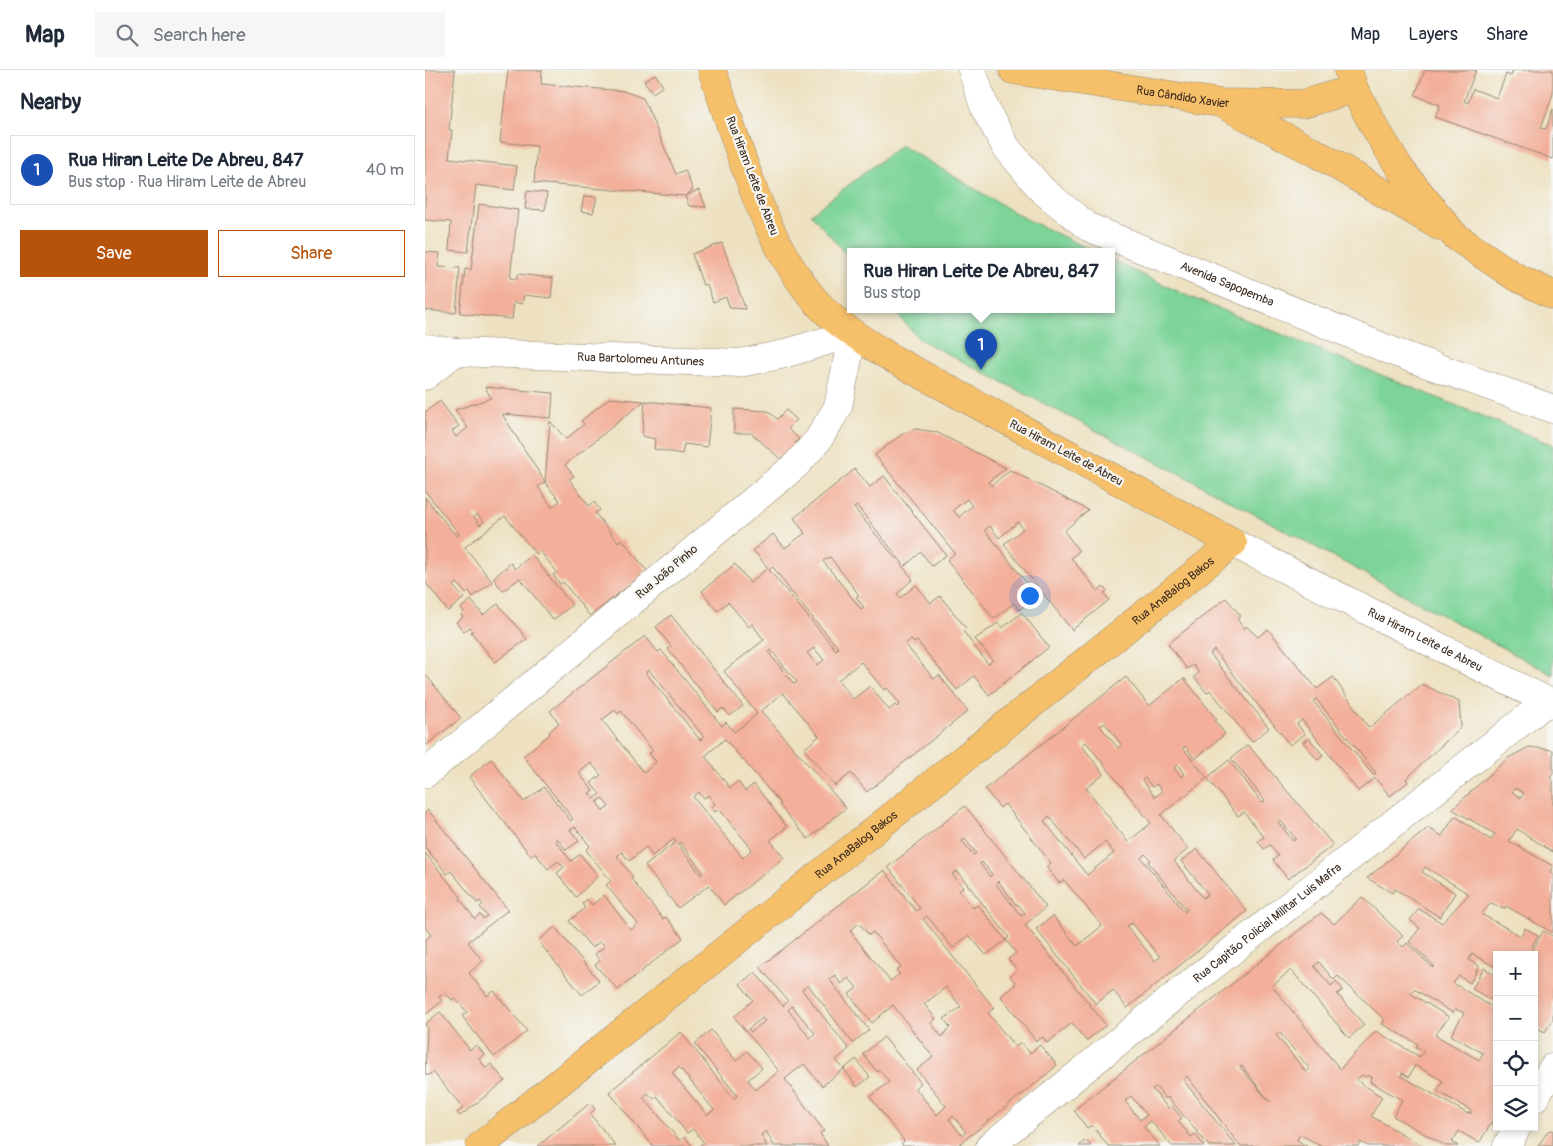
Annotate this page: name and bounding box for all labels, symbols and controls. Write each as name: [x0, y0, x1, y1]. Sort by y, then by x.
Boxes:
search box: [95, 12, 445, 57]
text: Map: [25, 20, 65, 49]
icon: search: [113, 21, 141, 49]
text: Search here: [153, 23, 246, 47]
text: Map: [1351, 23, 1380, 46]
text: Layers: [1408, 23, 1458, 46]
text: Share: [1486, 23, 1528, 46]
street label: Rua Cândido Xavier: [1135, 82, 1230, 111]
text: Nearby: [20, 89, 81, 116]
street label: Rua Hiram Leite de Abreu: [722, 114, 782, 238]
text: Rua Hiran Leite De Abreu, 847: [68, 148, 303, 172]
text: 1: [34, 160, 40, 180]
text: 40 m: [366, 160, 404, 180]
text: Bus stop · Rua Hiram Leite de Abreu: [68, 172, 306, 192]
button: Save: [20, 230, 208, 277]
button: Share: [218, 230, 405, 277]
popup: [847, 248, 1115, 313]
street label: Avenida Sapopemba: [1178, 258, 1277, 310]
text: Rua Hiran Leite De Abreu, 847: [863, 259, 1099, 283]
text: Bus stop: [863, 283, 921, 303]
pin: 1: [965, 329, 997, 370]
street label: Rua Bartolomeu Antunes: [577, 349, 705, 369]
street label: Rua Hiram Leite de Abreu: [1007, 417, 1125, 489]
street label: Rua João Pinho: [633, 541, 701, 602]
street label: Rua AnaBalog Bakos: [1129, 553, 1218, 628]
your location: [1017, 583, 1043, 609]
street label: Rua Hiram Leite de Abreu: [1365, 604, 1485, 675]
street label: Rua AnaBalog Bakos: [812, 807, 901, 882]
street label: Rua Capitão Policial Militar Luis Mafra: [1190, 859, 1345, 986]
map controls: [1493, 951, 1538, 1131]
button: +: [1493, 951, 1538, 996]
button: −: [1493, 996, 1538, 1041]
button: locate: [1493, 1041, 1538, 1086]
button: layers: [1493, 1086, 1538, 1131]

